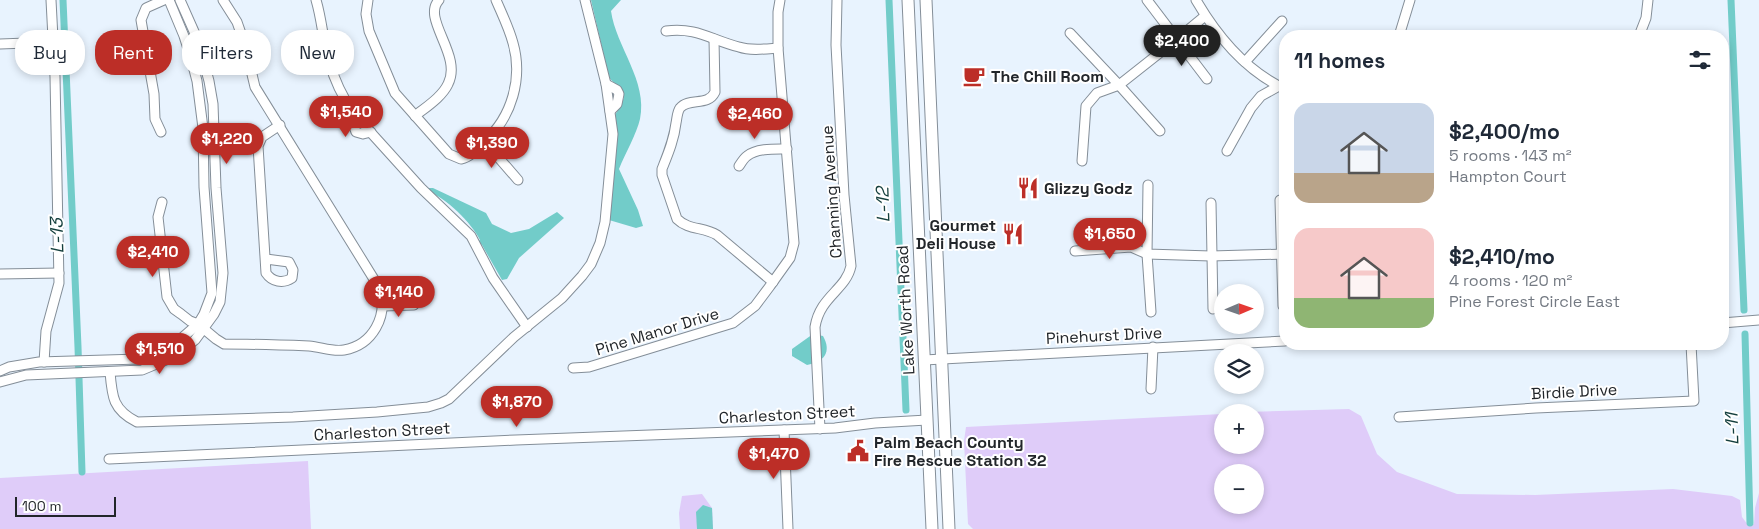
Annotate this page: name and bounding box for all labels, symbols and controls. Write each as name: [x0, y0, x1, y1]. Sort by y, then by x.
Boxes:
pin: $2,400: [1141, 24, 1223, 67]
chip: Buy: [15, 30, 85, 75]
chip: Rent: [95, 30, 172, 75]
chip: Filters: [182, 30, 271, 75]
chip: New: [281, 30, 354, 75]
text: $2,400: [1155, 30, 1209, 51]
icon: filters: [1686, 46, 1714, 74]
text: 11 homes: [1294, 47, 1385, 74]
cafe icon: The Chill Room: [961, 63, 987, 89]
place label: The Chill Room: [991, 66, 1104, 87]
pin: $1,540: [305, 96, 387, 138]
pin: $2,460: [714, 98, 796, 140]
text: $1,540: [320, 101, 372, 122]
text: $2,460: [728, 103, 782, 124]
text: $2,400/mo: [1449, 118, 1560, 145]
pin: $1,220: [186, 122, 268, 165]
icon: home: [1334, 123, 1394, 183]
street label: Channing Avenue: [816, 125, 847, 259]
pin: $1,390: [451, 126, 533, 169]
text: $1,220: [201, 128, 253, 149]
text: $1,390: [466, 132, 518, 153]
text: 5 rooms · 143 m²: [1449, 145, 1572, 166]
text: Hampton Court: [1449, 166, 1567, 187]
restaurant icon: Glizzy Godz: [1015, 175, 1041, 201]
place label: Glizzy Godz: [1044, 178, 1132, 199]
water label: L-12: [870, 185, 895, 223]
place label: Gourmet Deli House: [916, 215, 996, 254]
water label: L-13: [44, 216, 69, 254]
pin: $1,650: [1069, 218, 1151, 260]
restaurant icon: Gourmet Deli House: [1000, 221, 1026, 247]
text: $1,650: [1084, 223, 1136, 244]
pin: $2,410: [112, 236, 194, 278]
text: $2,410: [127, 241, 179, 262]
text: $2,410/mo: [1449, 243, 1555, 270]
street label: Lake Worth Road: [892, 245, 919, 375]
icon: home: [1334, 248, 1394, 308]
text: 4 rooms · 120 m²: [1449, 270, 1572, 291]
pin: $1,140: [358, 276, 440, 318]
text: $1,140: [375, 281, 423, 302]
north arrow: [1214, 284, 1264, 334]
map controls: [1214, 284, 1264, 514]
text: Pine Forest Circle East: [1449, 291, 1620, 312]
street label: Pine Manor Drive: [593, 303, 721, 360]
street label: Pinehurst Drive: [1045, 322, 1163, 349]
pin: $1,510: [119, 332, 201, 375]
text: $1,510: [136, 338, 184, 359]
button: layers: [1214, 344, 1264, 394]
street label: Birdie Drive: [1530, 379, 1618, 404]
pin: $1,870: [476, 386, 558, 428]
text: $1,870: [492, 391, 542, 412]
street label: Charleston Street: [718, 400, 856, 429]
button: +: [1214, 404, 1264, 454]
water label: L-11: [1719, 410, 1744, 446]
street label: Charleston Street: [313, 417, 451, 446]
place label: Palm Beach County Fire Rescue Station 32: [874, 432, 1047, 471]
pin: $1,470: [733, 438, 815, 480]
public building icon: Palm Beach County Fire Rescue Station 32: [845, 438, 871, 464]
text: $1,470: [749, 443, 799, 464]
button: −: [1214, 464, 1264, 514]
scale bar: [15, 494, 116, 517]
text: 100 m: [22, 497, 61, 515]

